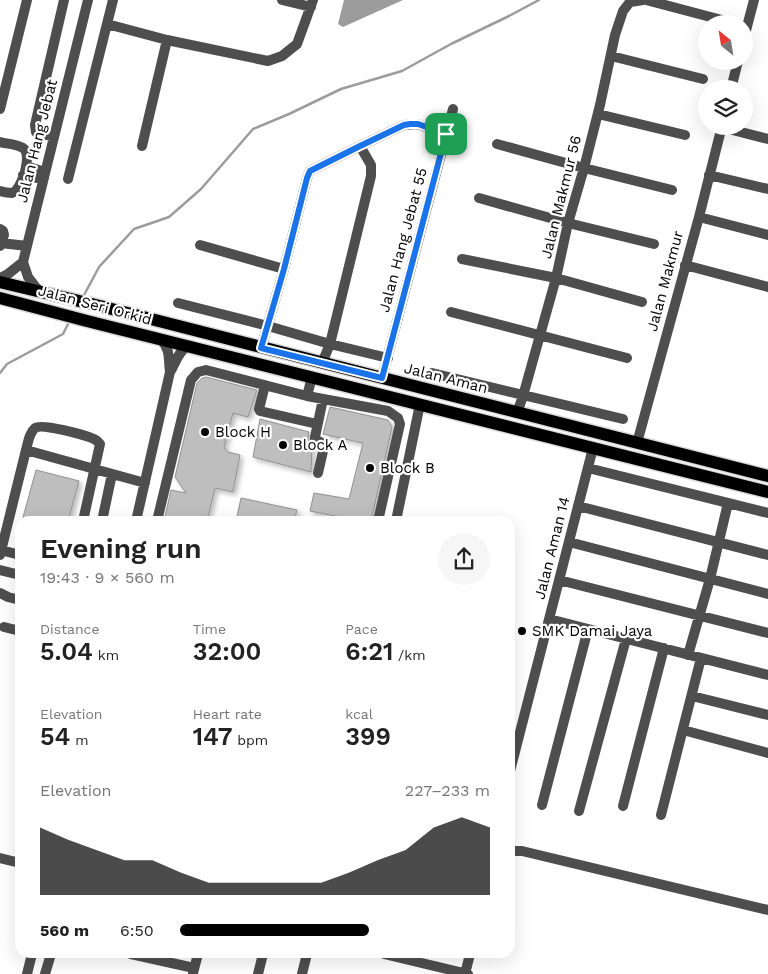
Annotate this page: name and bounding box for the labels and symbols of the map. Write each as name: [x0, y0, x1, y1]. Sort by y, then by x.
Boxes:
north arrow: [698, 15, 752, 70]
street label: Jalan Hang Jebat: [13, 77, 61, 205]
pin: [425, 113, 467, 155]
street label: Jalan Makmur 56: [537, 134, 585, 260]
street label: Jalan Hang Jebat 55: [375, 166, 431, 314]
street label: Jalan Makmur: [643, 229, 687, 333]
street label: Jalan Seri Orkid: [36, 281, 154, 329]
street label: Jalan Aman: [402, 359, 490, 397]
place label: Block H: [215, 423, 271, 441]
marker: Block H: [199, 426, 211, 438]
place label: Block A: [293, 436, 347, 454]
marker: Block A: [277, 439, 289, 451]
place label: Block B: [380, 459, 435, 477]
marker: Block B: [364, 462, 376, 474]
street label: Jalan Aman 14: [531, 495, 573, 601]
place label: SMK Damai Jaya: [532, 622, 653, 640]
marker: SMK Damai Jaya: [516, 625, 528, 637]

